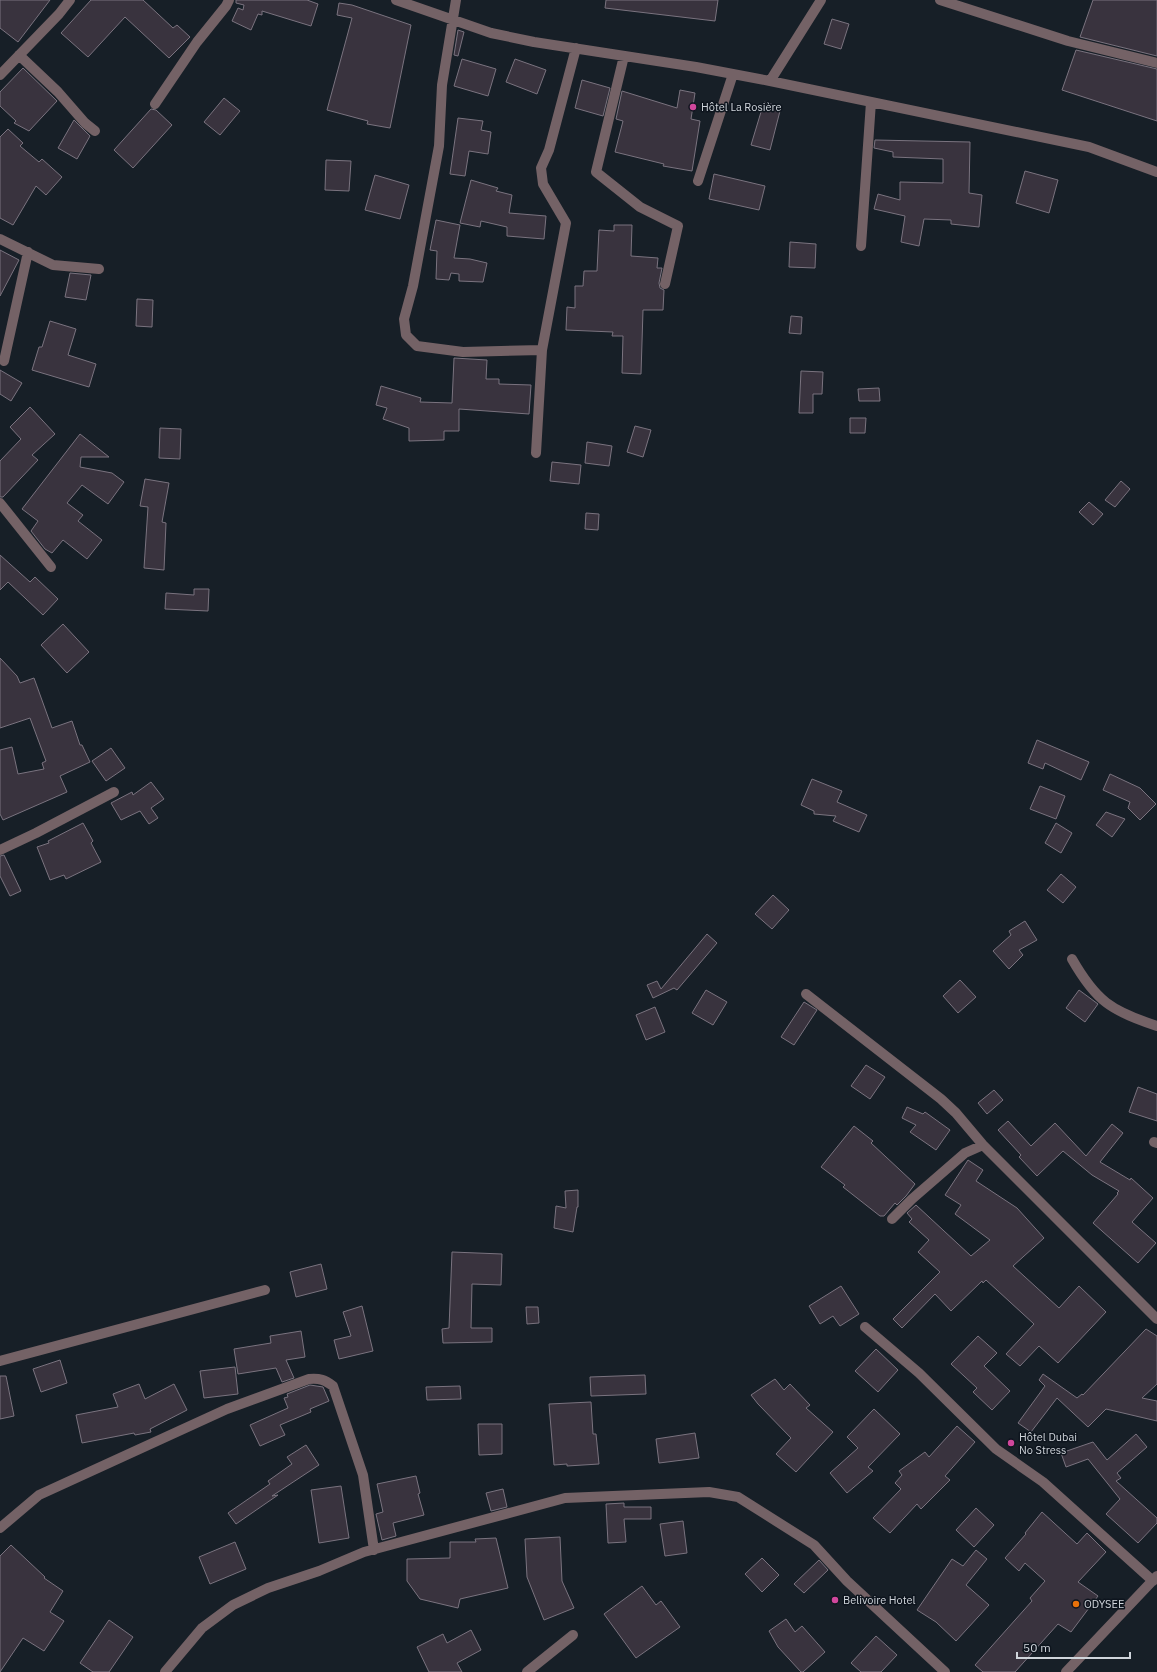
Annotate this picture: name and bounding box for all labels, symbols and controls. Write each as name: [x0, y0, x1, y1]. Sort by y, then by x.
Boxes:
place label: Hôtel La Rosière: [701, 100, 782, 114]
marker: Hôtel La Rosière: [688, 102, 698, 112]
place label: Hôtel Dubai No Stress: [1019, 1430, 1077, 1457]
marker: Hôtel Dubai No Stress: [1006, 1438, 1016, 1448]
place label: Belivoire Hotel: [843, 1593, 916, 1607]
marker: Belivoire Hotel: [830, 1595, 840, 1605]
place label: ODYSEE: [1084, 1597, 1124, 1611]
marker: ODYSEE: [1071, 1599, 1081, 1609]
scale bar: [1017, 1634, 1130, 1660]
text: 50 m: [1023, 1640, 1051, 1655]

